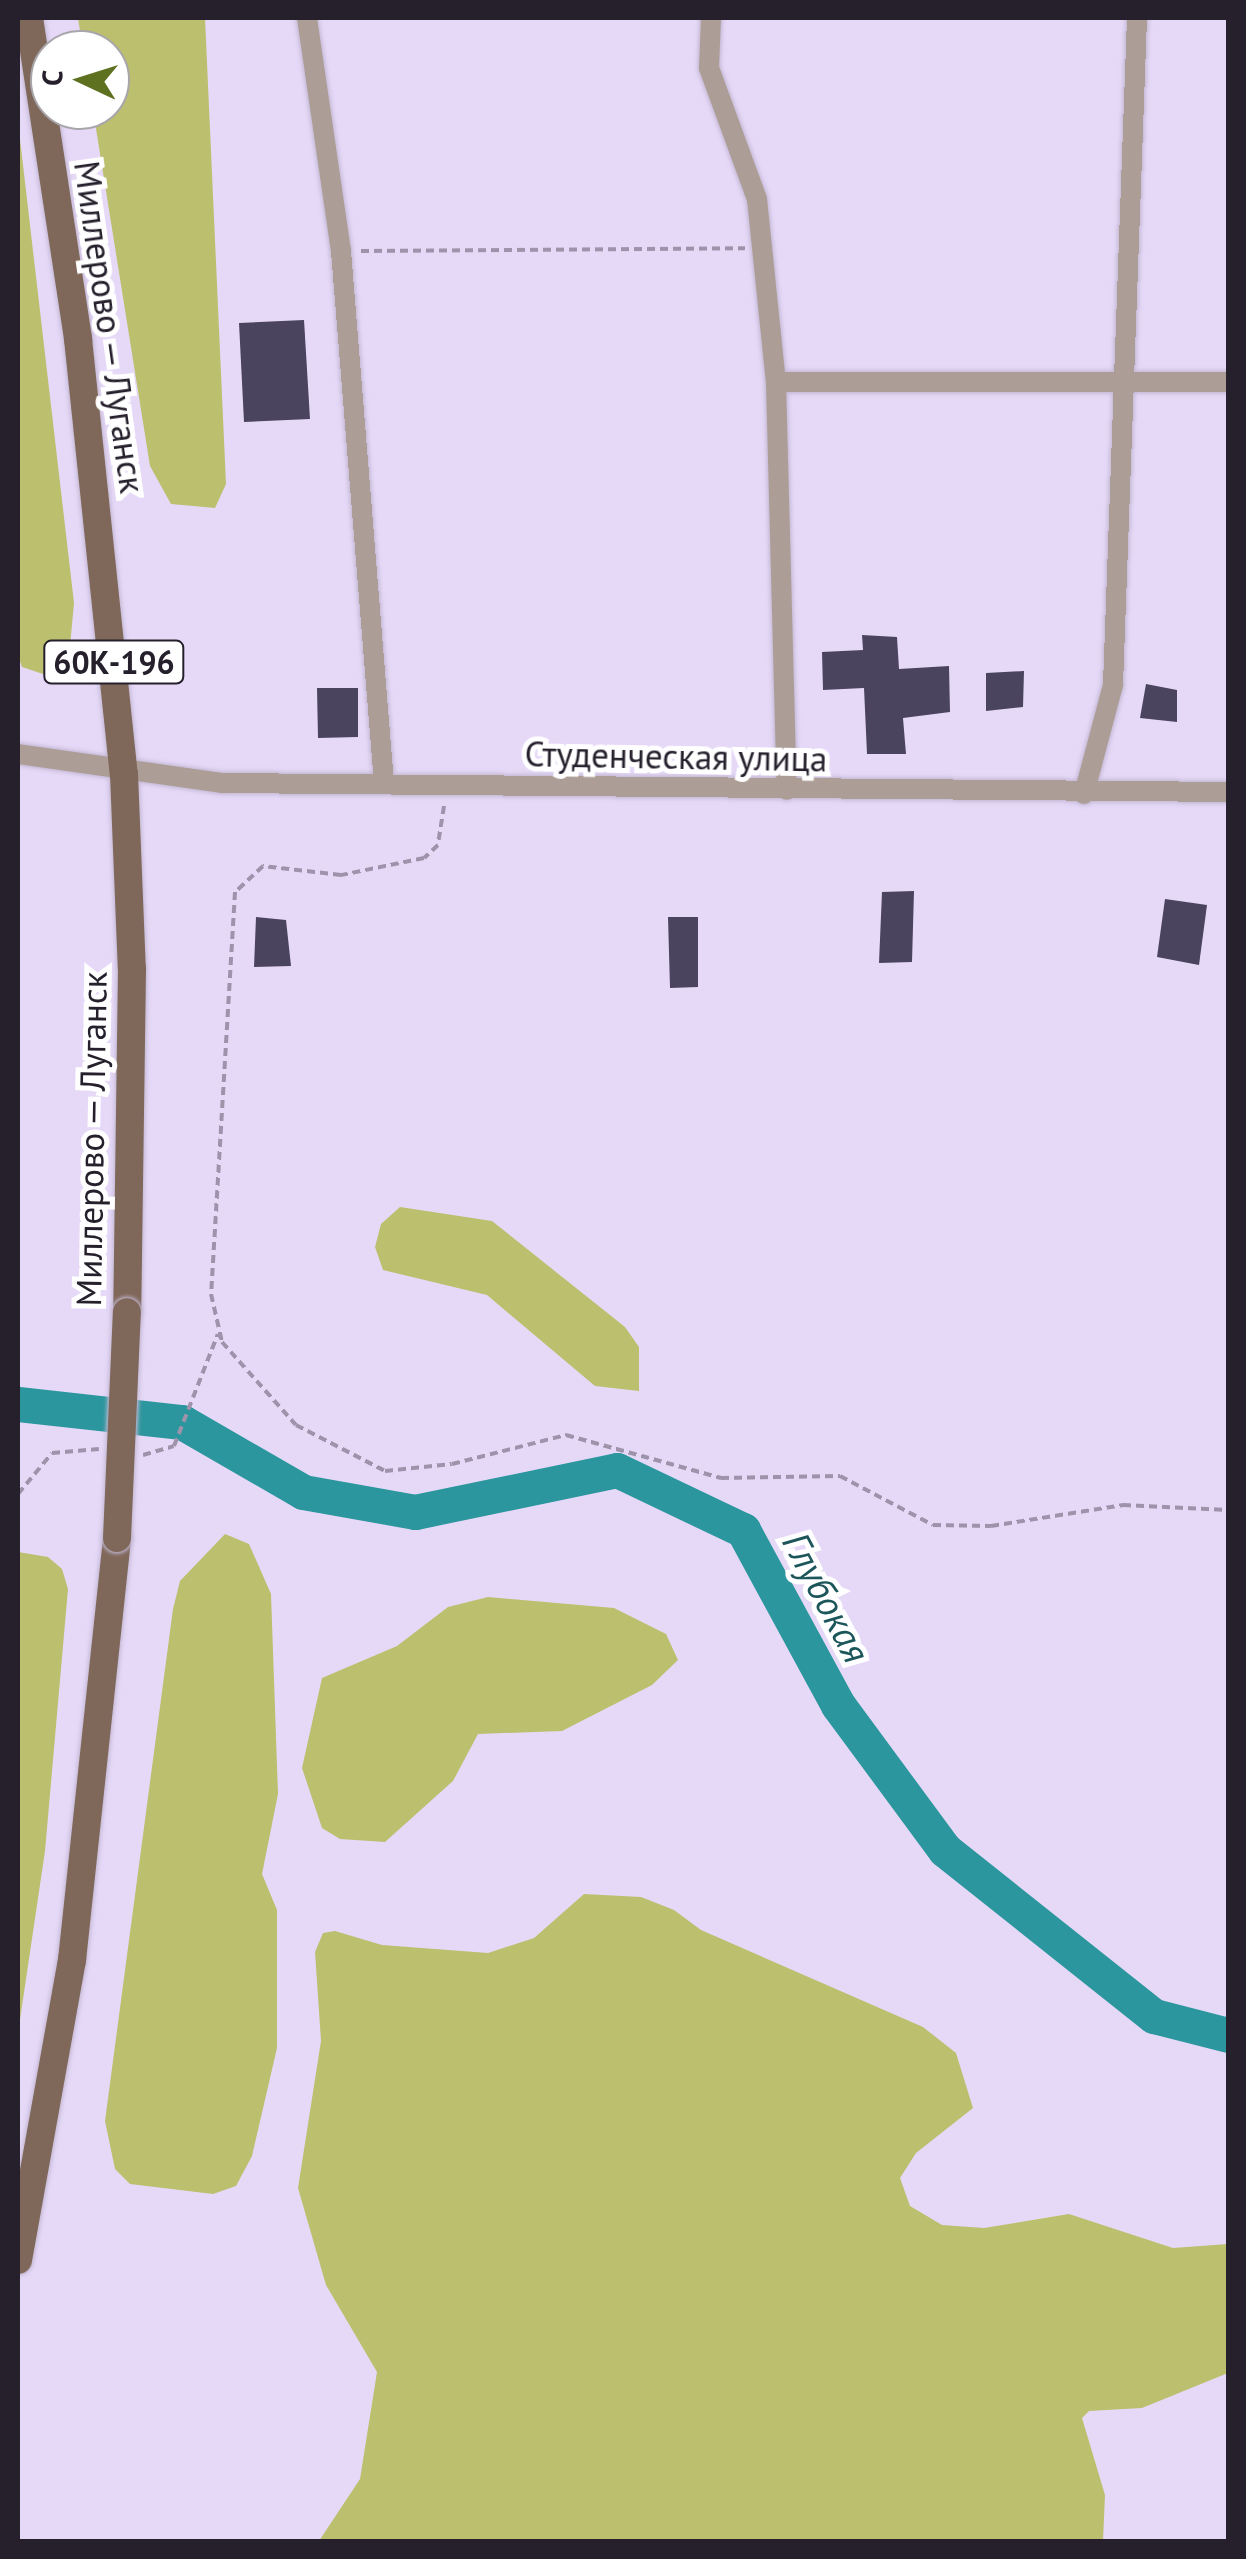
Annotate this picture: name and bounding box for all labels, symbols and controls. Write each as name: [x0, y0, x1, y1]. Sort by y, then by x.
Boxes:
north arrow: [30, 30, 130, 130]
text: С: [33, 69, 71, 87]
street label: Миллерово — Луганск: [65, 155, 155, 499]
road number: 60К-196: [42, 635, 186, 689]
street label: Студенческая улица: [524, 732, 828, 780]
street label: Миллерово — Луганск: [67, 968, 115, 1310]
water label: Глубокая: [774, 1524, 880, 1670]

